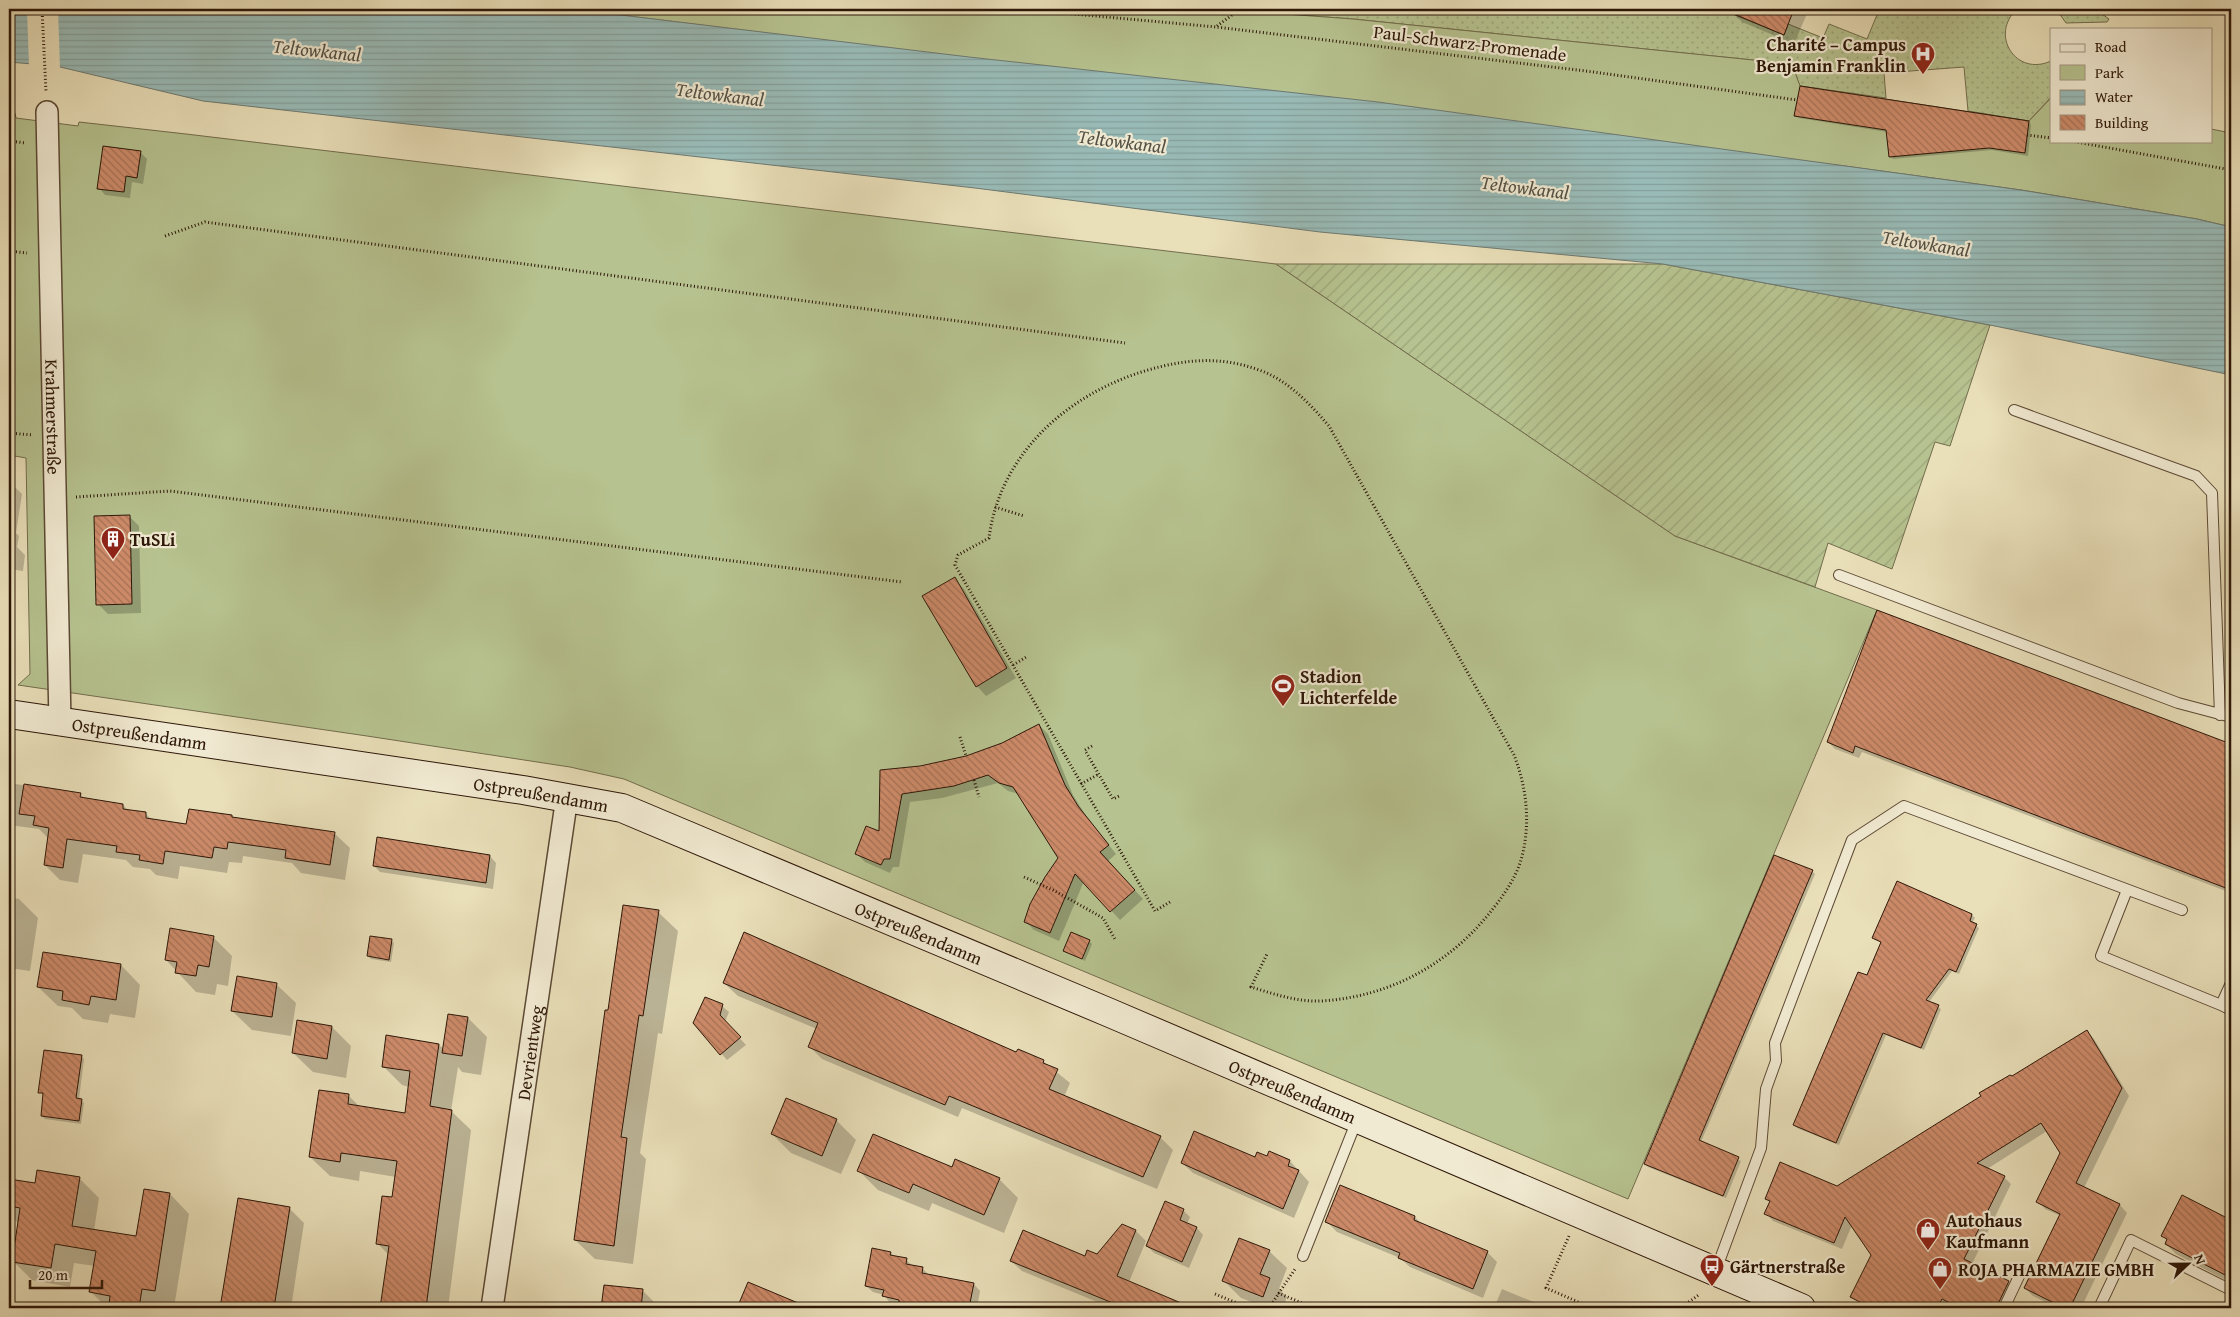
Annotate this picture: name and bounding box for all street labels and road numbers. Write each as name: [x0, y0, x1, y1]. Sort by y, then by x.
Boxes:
street label: Paul-Schwarz-Promenade: [1372, 18, 1568, 68]
street label: Krahmerstraße: [39, 359, 68, 475]
street label: Ostpreußendamm: [70, 710, 209, 757]
street label: Ostpreußendamm: [472, 769, 611, 819]
street label: Ostpreußendamm: [851, 894, 987, 972]
street label: Devrientweg: [509, 1003, 550, 1102]
street label: Ostpreußendamm: [1225, 1052, 1361, 1130]

